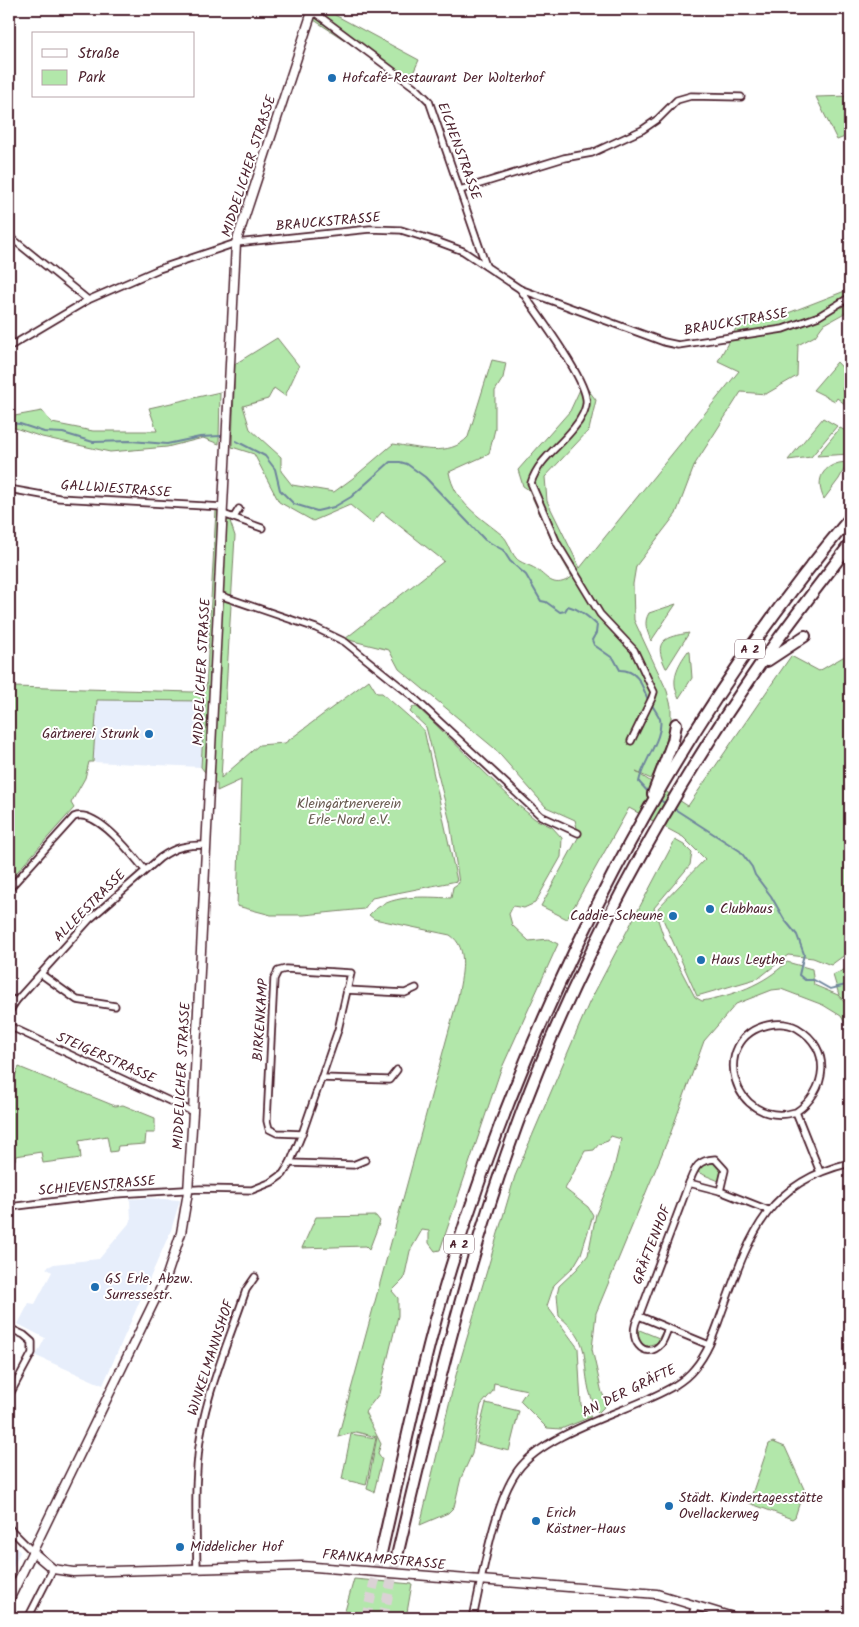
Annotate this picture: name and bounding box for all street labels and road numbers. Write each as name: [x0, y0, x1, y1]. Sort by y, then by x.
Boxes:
street label: MIDDELICHER STRASSE: [216, 91, 283, 240]
street label: EICHENSTRASSE: [431, 99, 487, 204]
street label: BRAUCKSTRASSE: [275, 206, 382, 238]
street label: BRAUCKSTRASSE: [682, 302, 791, 342]
street label: GALLWIESTRASSE: [60, 474, 173, 504]
street label: MIDDELICHER STRASSE: [187, 597, 217, 746]
road number: A 2: [735, 640, 765, 659]
street label: ALLEESTRASSE: [49, 864, 132, 947]
street label: BIRKENKAMP: [247, 978, 275, 1062]
street label: MIDDELICHER STRASSE: [167, 1001, 197, 1150]
street label: STEIGERSTRASSE: [53, 1026, 160, 1090]
street label: SCHIEVENSTRASSE: [38, 1170, 157, 1202]
street label: GRÄFTENHOF: [627, 1201, 678, 1288]
road number: A 2: [444, 1234, 474, 1254]
street label: WINKELMANNSHOF: [182, 1296, 241, 1419]
street label: AN DER GRÄFTE: [578, 1358, 681, 1423]
street label: FRANKAMPSTRASSE: [321, 1544, 447, 1576]

